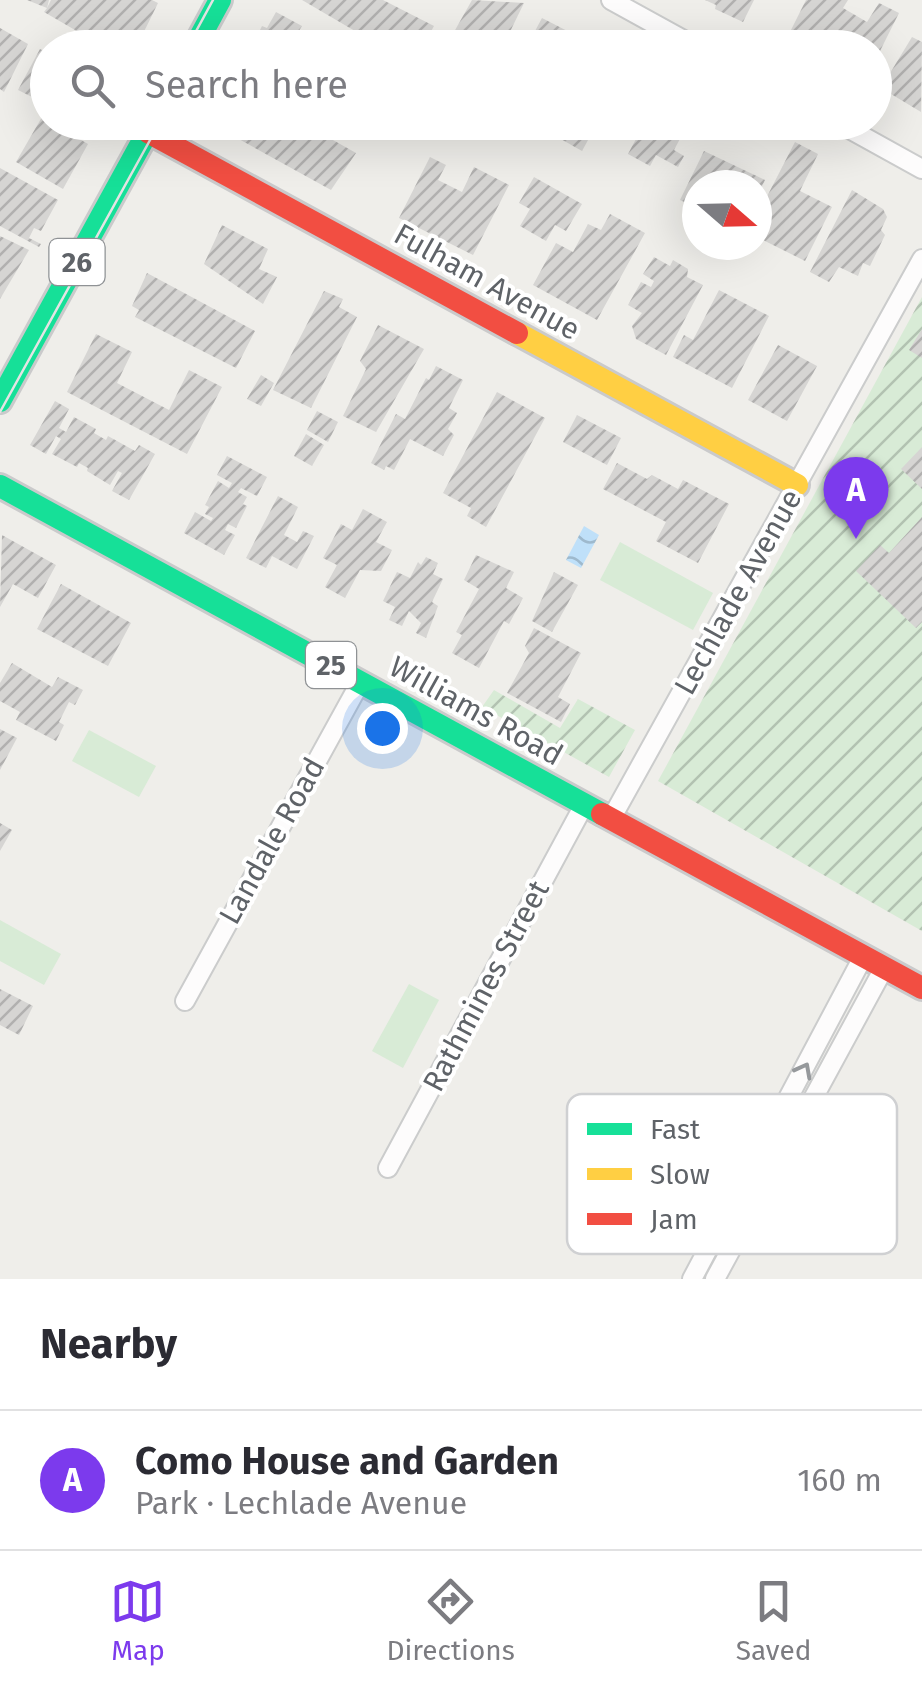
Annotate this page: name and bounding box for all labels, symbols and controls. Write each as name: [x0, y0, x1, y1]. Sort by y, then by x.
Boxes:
search box: [30, 30, 892, 140]
icon: search: [65, 58, 120, 113]
text: Search here: [145, 62, 348, 108]
north arrow: [682, 170, 772, 260]
street label: Fulham Avenue: [388, 216, 586, 348]
road number: 26: [50, 239, 104, 285]
pin: A: [824, 456, 888, 539]
street label: Lechlade Avenue: [667, 483, 809, 701]
road number: 25: [306, 642, 356, 688]
street label: Williams Road: [383, 649, 569, 773]
your location: [357, 703, 408, 754]
street label: Landale Road: [212, 752, 332, 930]
street label: Rathmines Street: [415, 874, 557, 1098]
one-way arrow: [792, 1062, 812, 1080]
legend: [567, 1094, 897, 1254]
text: Fast: [650, 1113, 701, 1146]
text: Slow: [650, 1158, 710, 1191]
text: Jam: [650, 1203, 698, 1236]
text: Nearby: [40, 1319, 177, 1369]
text: Como House and Garden: [135, 1438, 559, 1484]
text: A: [63, 1461, 82, 1499]
text: 160 m: [797, 1461, 882, 1499]
text: Park · Lechlade Avenue: [135, 1484, 467, 1522]
tab: Map: [110, 1574, 165, 1667]
tab: Directions: [386, 1574, 515, 1667]
tab: Saved: [736, 1574, 812, 1667]

